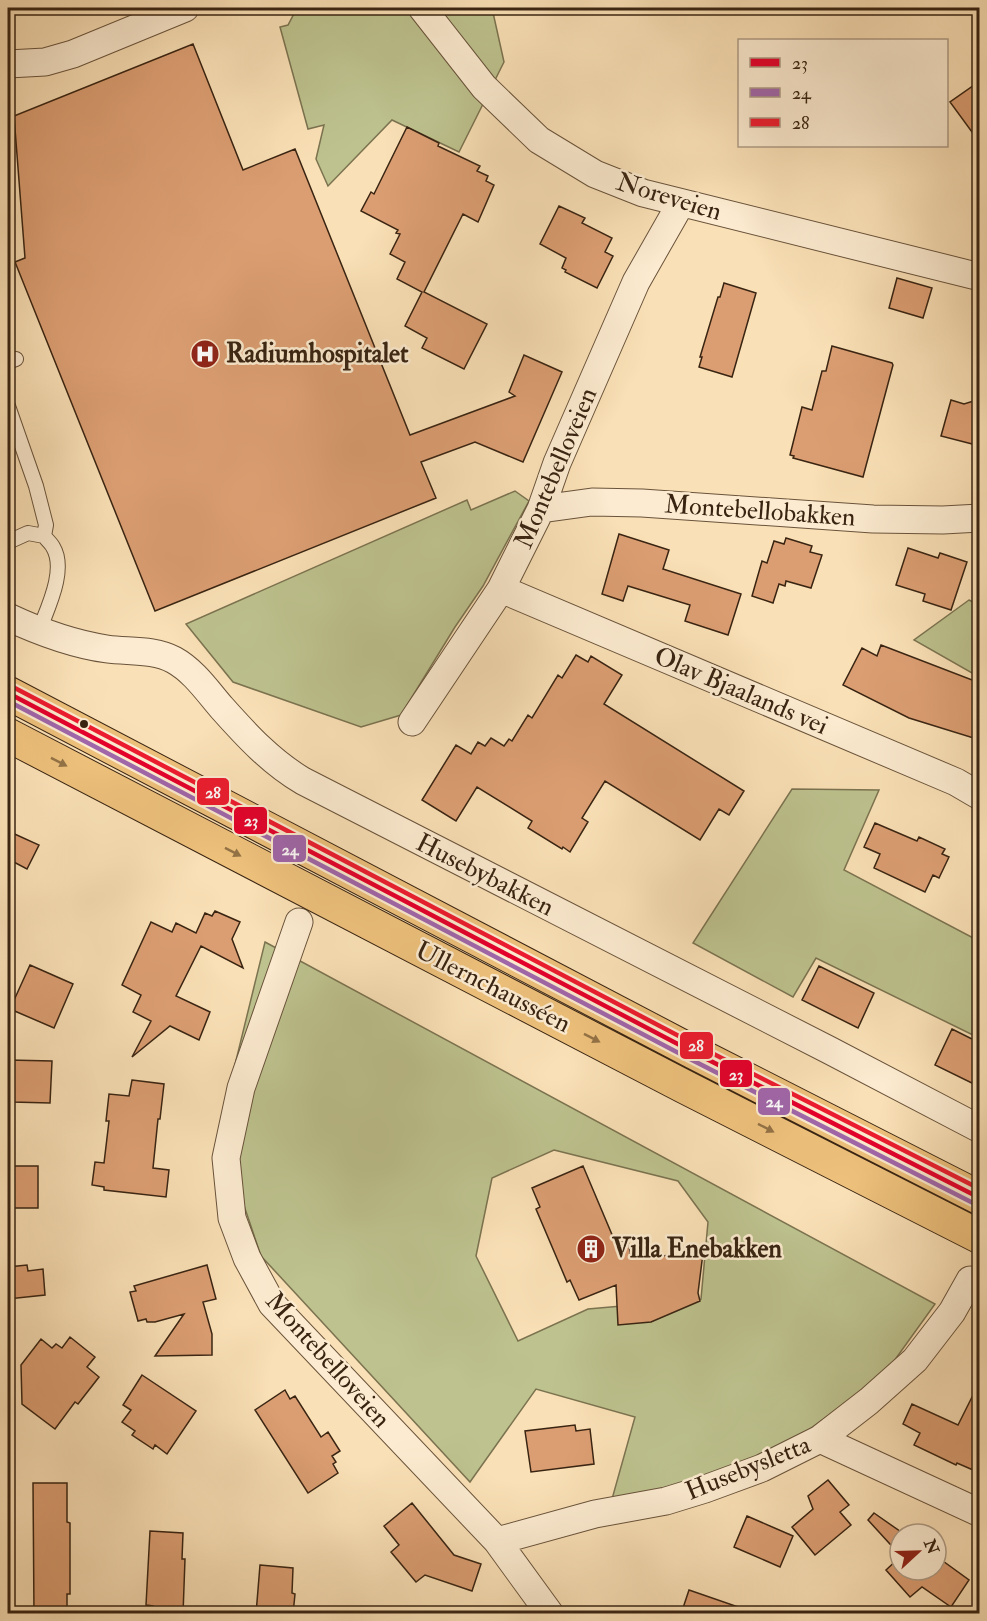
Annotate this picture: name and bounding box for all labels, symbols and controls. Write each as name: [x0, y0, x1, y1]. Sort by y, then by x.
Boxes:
legend: [738, 39, 948, 147]
text: 23: [792, 52, 808, 75]
text: 24: [792, 82, 812, 105]
text: 28: [792, 112, 810, 135]
street label: Noreveien: [612, 166, 726, 228]
hospital icon: Radiumhospitalet: [189, 338, 221, 370]
place label: Radiumhospitalet: [226, 338, 409, 371]
street label: Montebelloveien: [508, 383, 604, 553]
street label: Montebellobakken: [664, 488, 856, 534]
street label: Olav Bjaalands vei: [649, 640, 833, 742]
unlabelled marker: [78, 718, 90, 730]
one-way arrow: [51, 758, 68, 767]
line badge: 28: [196, 777, 230, 806]
text: 28: [205, 783, 221, 803]
line badge: 23: [233, 806, 268, 835]
text: 23: [244, 811, 258, 831]
street label: Husebybakken: [411, 827, 559, 923]
line badge: 24: [272, 834, 307, 863]
text: 24: [282, 840, 300, 860]
one-way arrow: [224, 847, 241, 857]
street label: Ullernchausséen: [410, 934, 576, 1040]
line badge: 28: [679, 1031, 714, 1060]
one-way arrow: [584, 1034, 601, 1043]
text: 28: [688, 1036, 704, 1056]
line badge: 23: [719, 1059, 753, 1088]
text: 23: [729, 1065, 743, 1085]
line badge: 24: [757, 1087, 791, 1116]
text: 24: [766, 1092, 784, 1112]
one-way arrow: [757, 1123, 774, 1132]
building icon: Villa Enebakken: [575, 1233, 607, 1265]
place label: Villa Enebakken: [611, 1233, 782, 1265]
street label: Montebelloveien: [259, 1285, 397, 1435]
street label: Husebysletta: [681, 1428, 816, 1508]
north arrow: [888, 1522, 948, 1582]
text: N: [919, 1535, 943, 1558]

